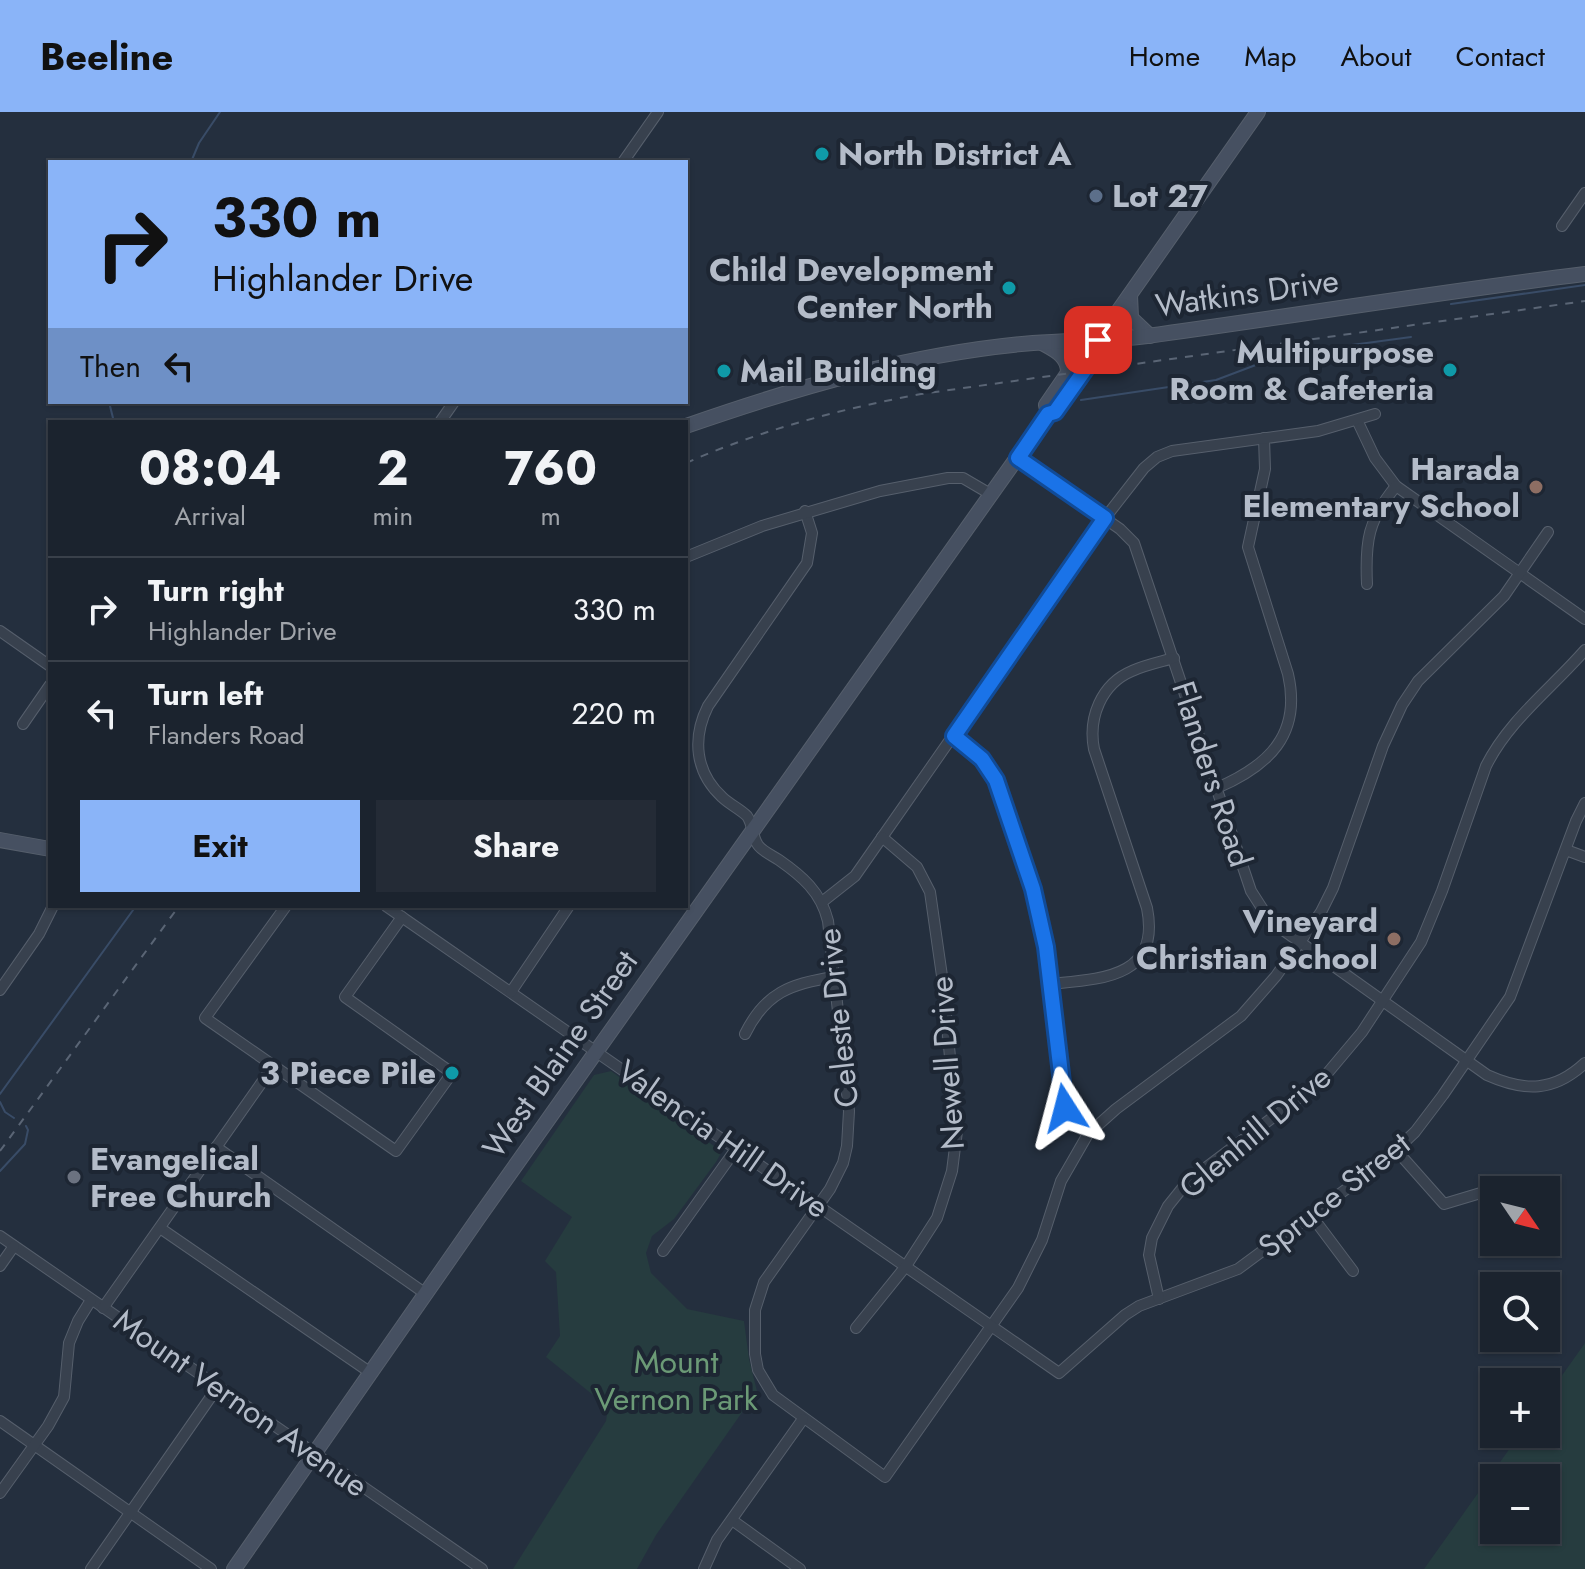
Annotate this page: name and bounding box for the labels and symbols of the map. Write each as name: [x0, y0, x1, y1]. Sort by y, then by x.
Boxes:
place label: North District A: [838, 131, 1072, 177]
marker: North District A: [813, 145, 831, 163]
place label: Lot 27: [1112, 173, 1209, 219]
marker: Lot 27: [1087, 187, 1105, 205]
place label: Child Development Center North: [709, 247, 994, 330]
street label: Watkins Drive: [1153, 257, 1341, 329]
marker: Child Development Center North: [1000, 279, 1018, 297]
pin: [1064, 306, 1132, 374]
place label: Multipurpose Room & Cafeteria: [1169, 329, 1434, 412]
place label: Mail Building: [740, 348, 936, 394]
marker: Multipurpose Room & Cafeteria: [1441, 361, 1459, 379]
marker: Mail Building: [715, 362, 733, 380]
place label: Harada Elementary School: [1243, 446, 1520, 529]
marker: Harada Elementary School: [1527, 478, 1545, 496]
street label: Flanders Road: [1160, 675, 1264, 873]
place label: Vineyard Christian School: [1136, 898, 1378, 981]
street label: Celeste Drive: [806, 926, 870, 1110]
marker: Vineyard Christian School: [1385, 930, 1403, 948]
street label: West Blaine Street: [471, 941, 649, 1167]
street label: Newell Drive: [918, 975, 976, 1151]
street label: Valencia Hill Drive: [608, 1049, 838, 1229]
place label: 3 Piece Pile: [260, 1050, 436, 1096]
street label: Glenhill Drive: [1169, 1055, 1341, 1209]
marker: 3 Piece Pile: [443, 1064, 461, 1082]
position arrow: [1023, 1066, 1107, 1150]
street label: Spruce Street: [1248, 1121, 1420, 1269]
place label: Evangelical Free Church: [90, 1136, 272, 1219]
marker: Evangelical Free Church: [65, 1168, 83, 1186]
north arrow: [1480, 1176, 1560, 1256]
street label: Mount Vernon Avenue: [105, 1298, 377, 1508]
park label: Mount Vernon Park: [594, 1339, 759, 1422]

